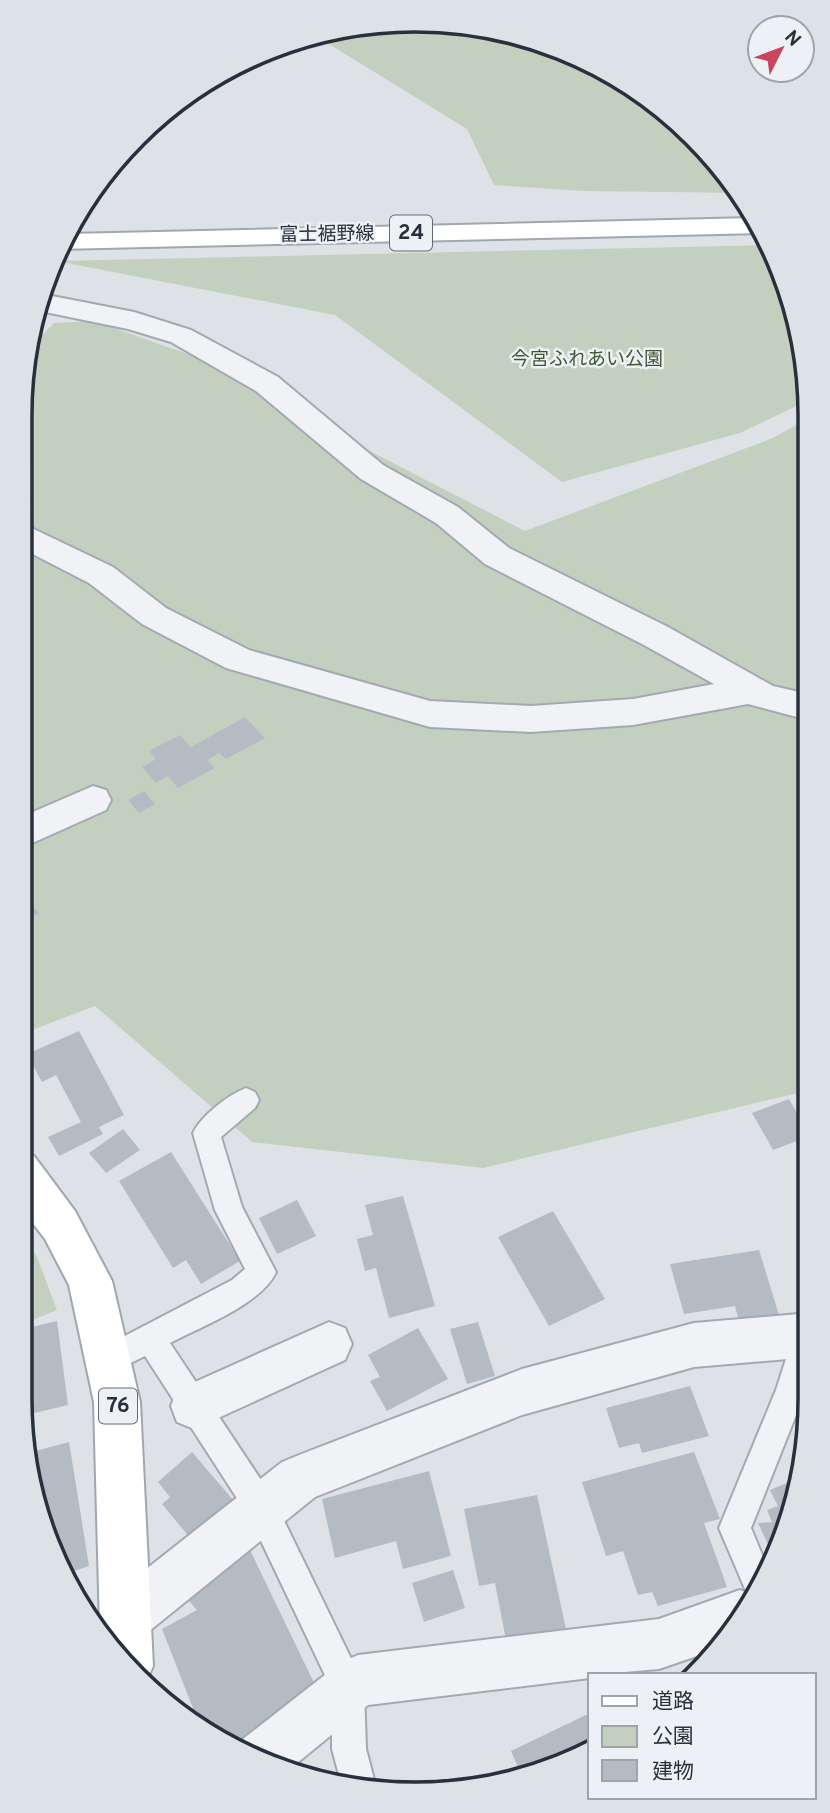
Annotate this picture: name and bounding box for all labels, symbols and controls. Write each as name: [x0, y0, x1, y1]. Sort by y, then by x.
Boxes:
north arrow: [746, 14, 816, 84]
text: N: [779, 26, 806, 52]
road number: 24: [390, 216, 432, 250]
street label: 富士裾野線: [279, 222, 375, 248]
park label: 今宮ふれあい公園: [511, 348, 663, 372]
road number: 76: [99, 1388, 137, 1424]
legend: [588, 1673, 816, 1799]
text: 道路: [652, 1689, 694, 1716]
text: 公園: [652, 1724, 694, 1751]
text: 建物: [652, 1759, 694, 1786]

